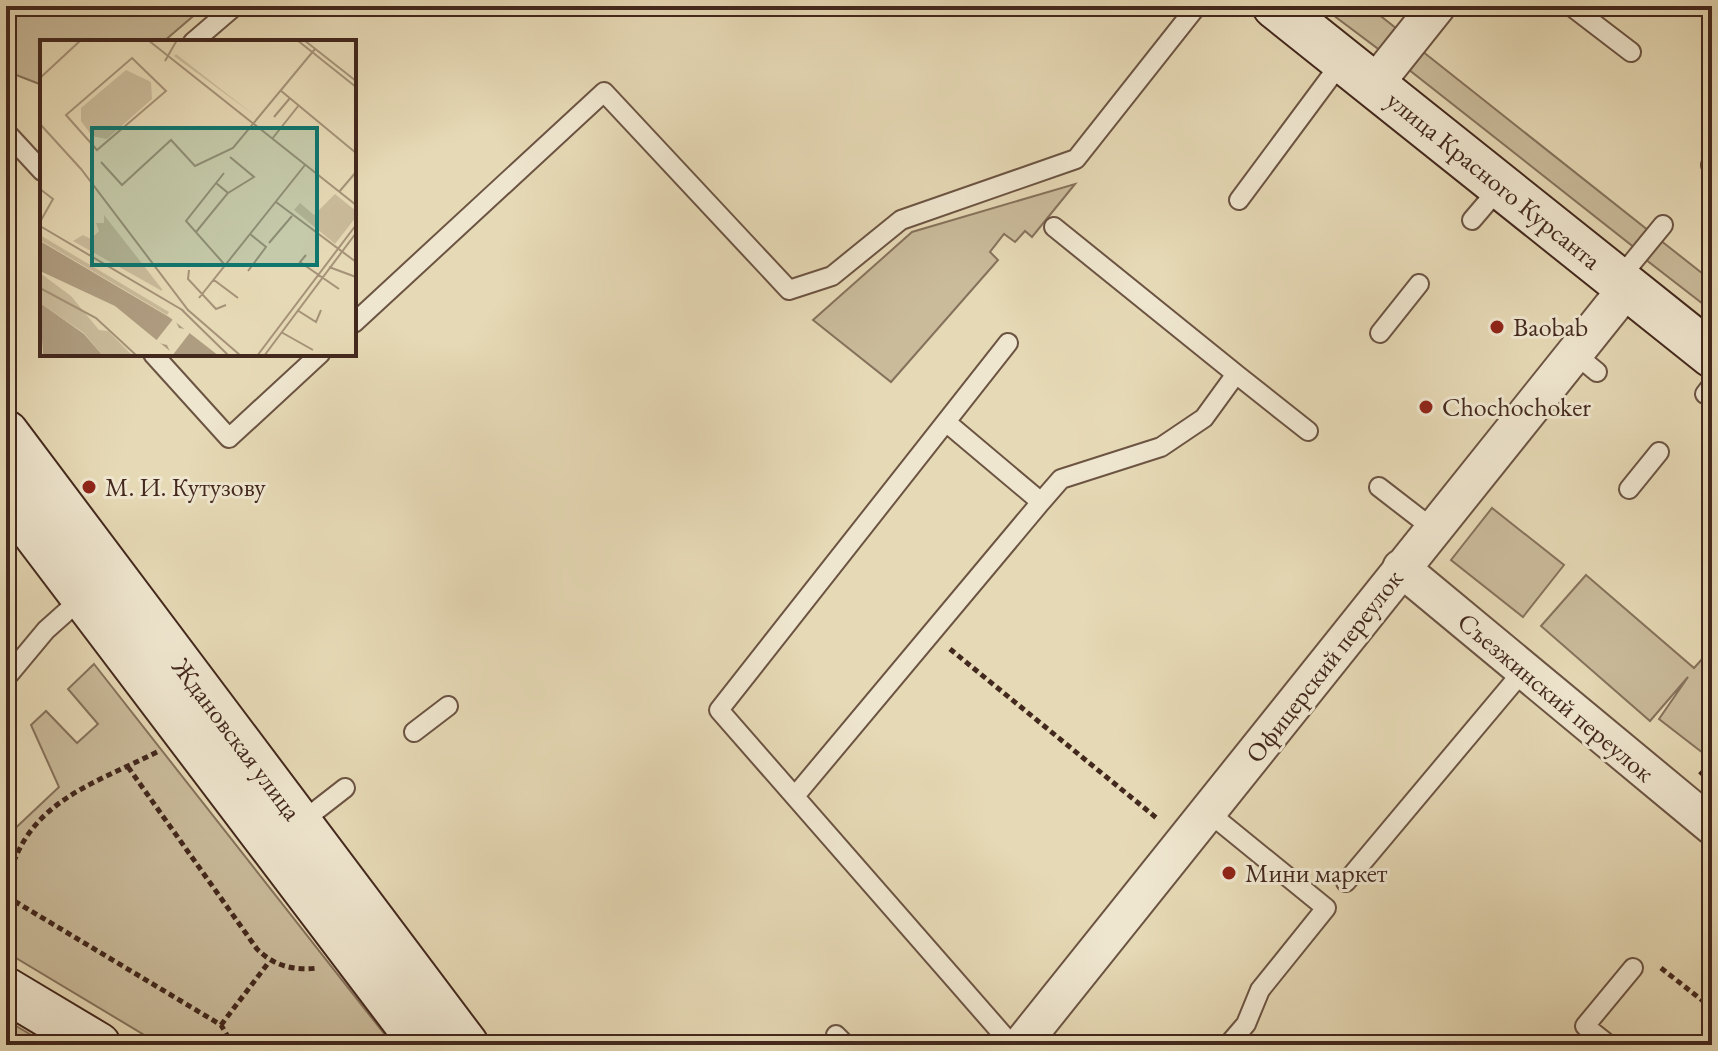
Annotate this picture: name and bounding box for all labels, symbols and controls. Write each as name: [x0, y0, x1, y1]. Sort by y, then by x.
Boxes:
inset map: [40, 40, 356, 356]
street label: улица Красного Курсанта: [1380, 83, 1609, 277]
place label: Baobab: [1513, 310, 1588, 344]
marker: Baobab: [1488, 318, 1506, 336]
place label: Chochochoker: [1442, 390, 1591, 424]
marker: Chochochoker: [1417, 398, 1435, 416]
place label: М. И. Кутузову: [105, 470, 266, 504]
marker: М. И. Кутузову: [80, 478, 98, 496]
street label: Офицерский переулок: [1238, 562, 1411, 770]
street label: Съезжинский переулок: [1451, 605, 1662, 790]
street label: Ждановская улица: [164, 650, 310, 828]
place label: Мини маркет: [1245, 856, 1388, 890]
marker: Мини маркет: [1220, 864, 1238, 882]

